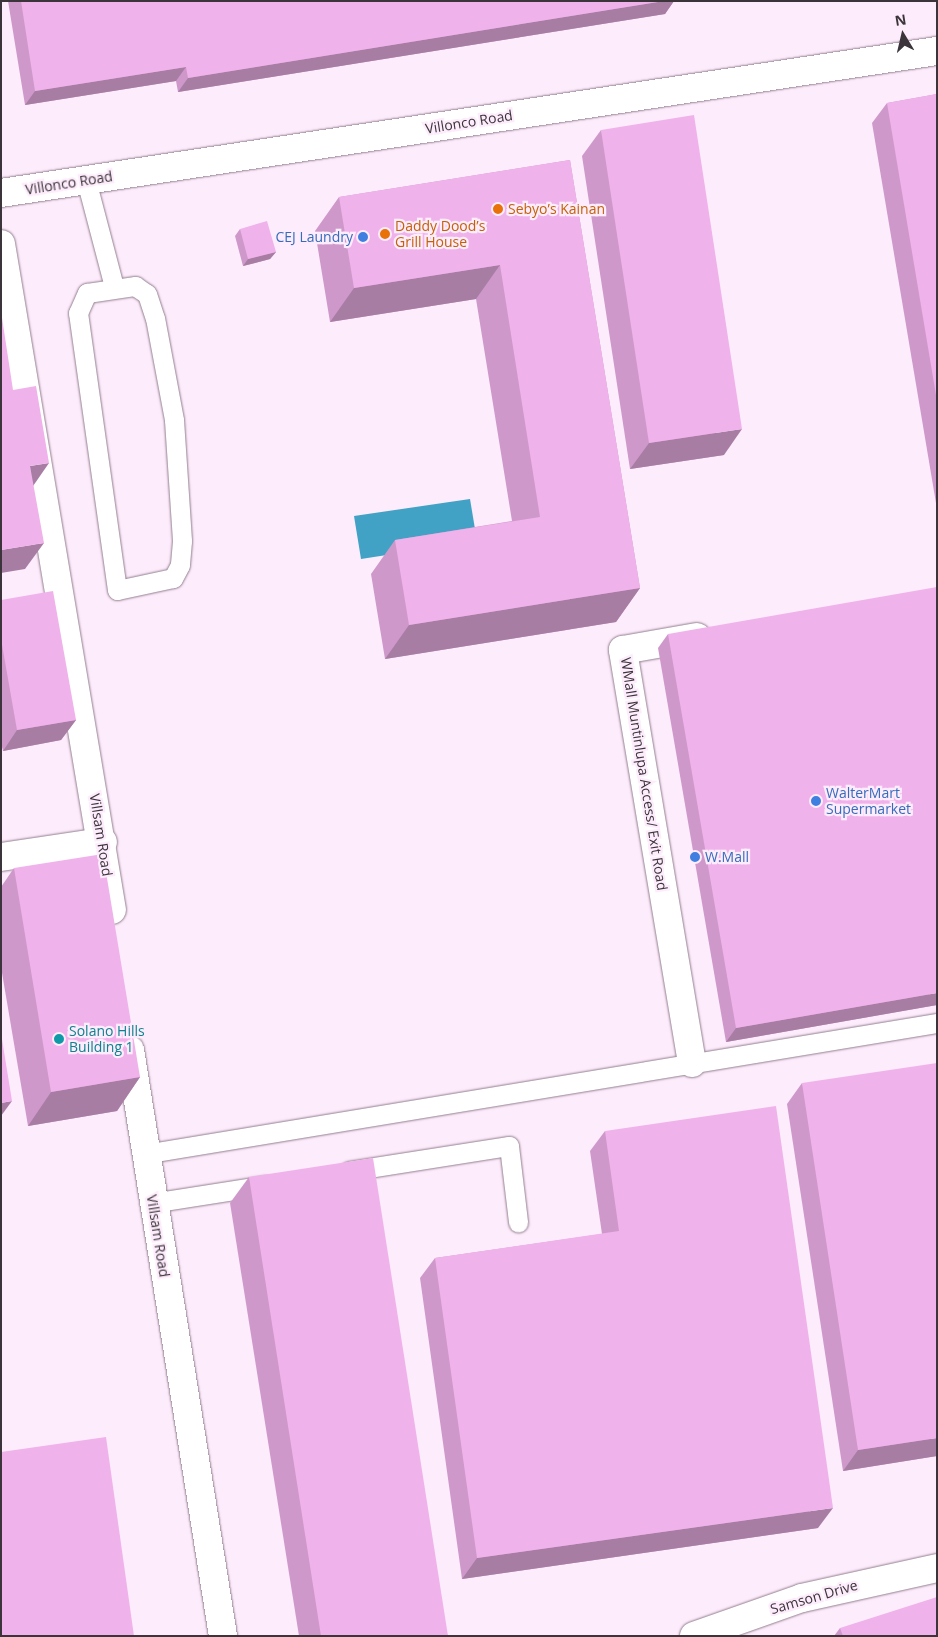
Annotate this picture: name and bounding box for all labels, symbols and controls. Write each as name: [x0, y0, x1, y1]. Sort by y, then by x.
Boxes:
text: N: [893, 9, 908, 30]
north arrow: [878, 10, 928, 60]
street label: Villonco Road: [424, 107, 514, 137]
street label: Villonco Road: [24, 168, 114, 198]
place label: Sebyo’s Kainan: [508, 201, 605, 217]
marker: Sebyo’s Kainan: [492, 203, 504, 215]
place label: Daddy Dood’s Grill House: [395, 218, 485, 250]
marker: Daddy Dood’s Grill House: [379, 228, 391, 240]
place label: CEJ Laundry: [275, 229, 353, 245]
marker: CEJ Laundry: [357, 231, 369, 243]
street label: WMall Muntinlupa Access/ Exit Road: [617, 656, 671, 892]
place label: WalterMart Supermarket: [826, 785, 911, 818]
street label: Villsam Road: [86, 792, 116, 878]
marker: WalterMart Supermarket: [810, 795, 822, 807]
place label: W.Mall: [705, 849, 749, 865]
marker: W.Mall: [689, 851, 701, 863]
place label: Solano Hills Building 1: [69, 1023, 145, 1056]
marker: Solano Hills Building 1: [53, 1033, 65, 1045]
street label: Villsam Road: [143, 1193, 173, 1279]
street label: Samson Drive: [768, 1577, 860, 1617]

